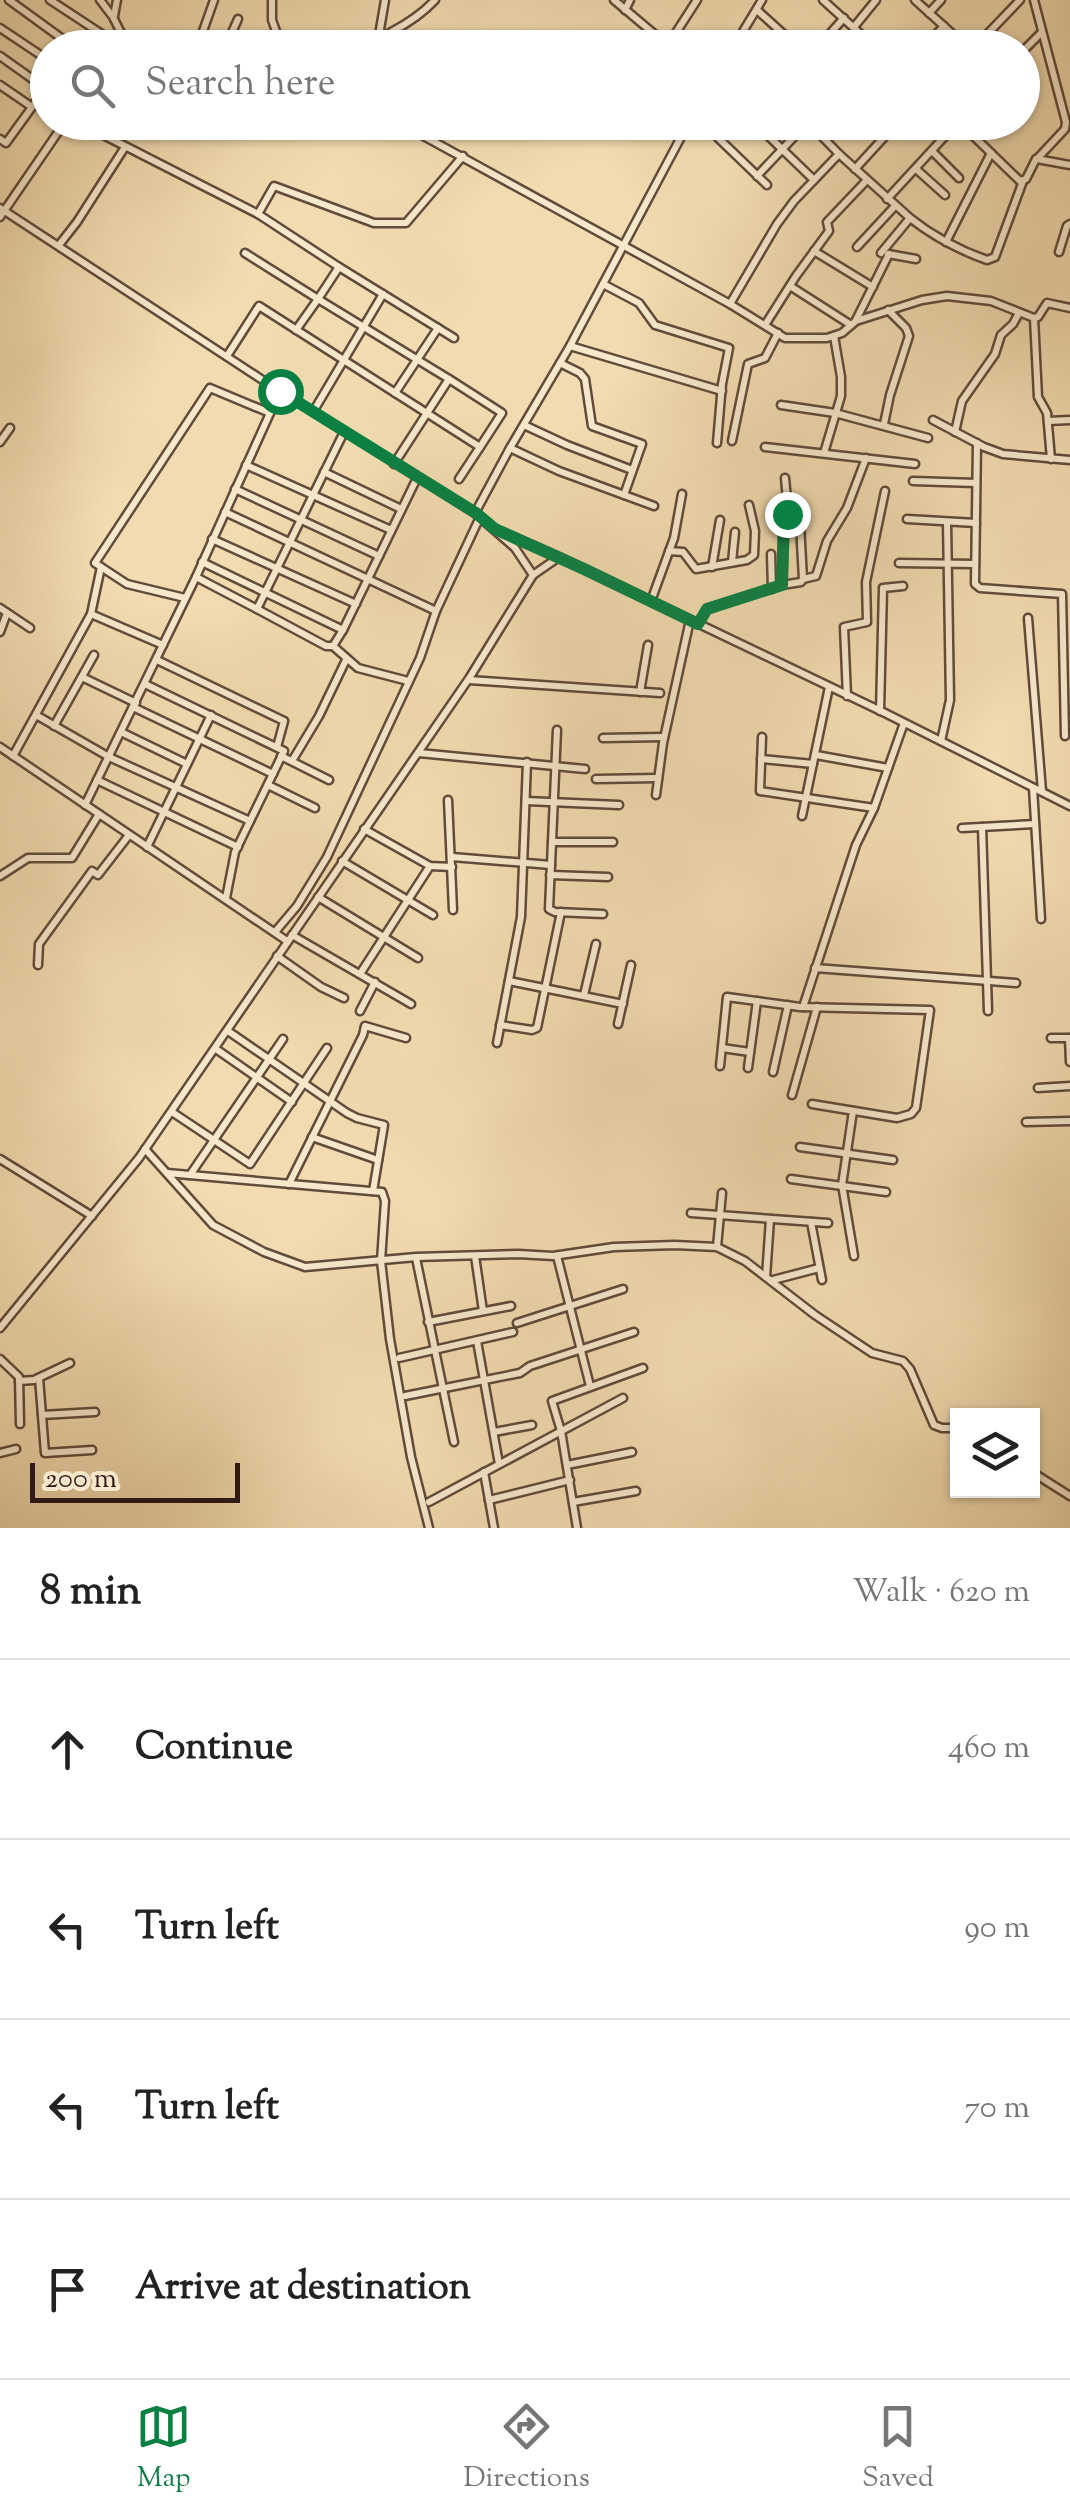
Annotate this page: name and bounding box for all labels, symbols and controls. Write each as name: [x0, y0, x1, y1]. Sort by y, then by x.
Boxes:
search box: [30, 30, 1040, 140]
icon: search: [65, 58, 120, 113]
text: Search here: [145, 58, 336, 112]
route start: [258, 369, 304, 415]
route end: [765, 492, 811, 538]
map controls: [950, 1408, 1040, 1498]
button: layers: [950, 1408, 1040, 1498]
scale bar: [30, 1458, 240, 1502]
text: 200 m: [45, 1460, 117, 1500]
text: 8 min: [40, 1563, 141, 1623]
text: Walk · 620 m: [852, 1570, 1030, 1616]
icon: ahead: [40, 1722, 95, 1777]
text: Continue: [135, 1722, 293, 1776]
text: 460 m: [948, 1726, 1030, 1772]
icon: left: [40, 1902, 95, 1957]
text: Turn left: [135, 1902, 279, 1956]
text: 90 m: [964, 1906, 1030, 1952]
icon: left: [40, 2082, 95, 2137]
text: Turn left: [135, 2082, 279, 2136]
text: 70 m: [964, 2086, 1030, 2132]
icon: arrive: [40, 2262, 95, 2317]
text: Arrive at destination: [135, 2262, 471, 2316]
tab: Map: [136, 2399, 191, 2499]
tab: Directions: [463, 2399, 590, 2499]
tab: Saved: [862, 2399, 934, 2499]

